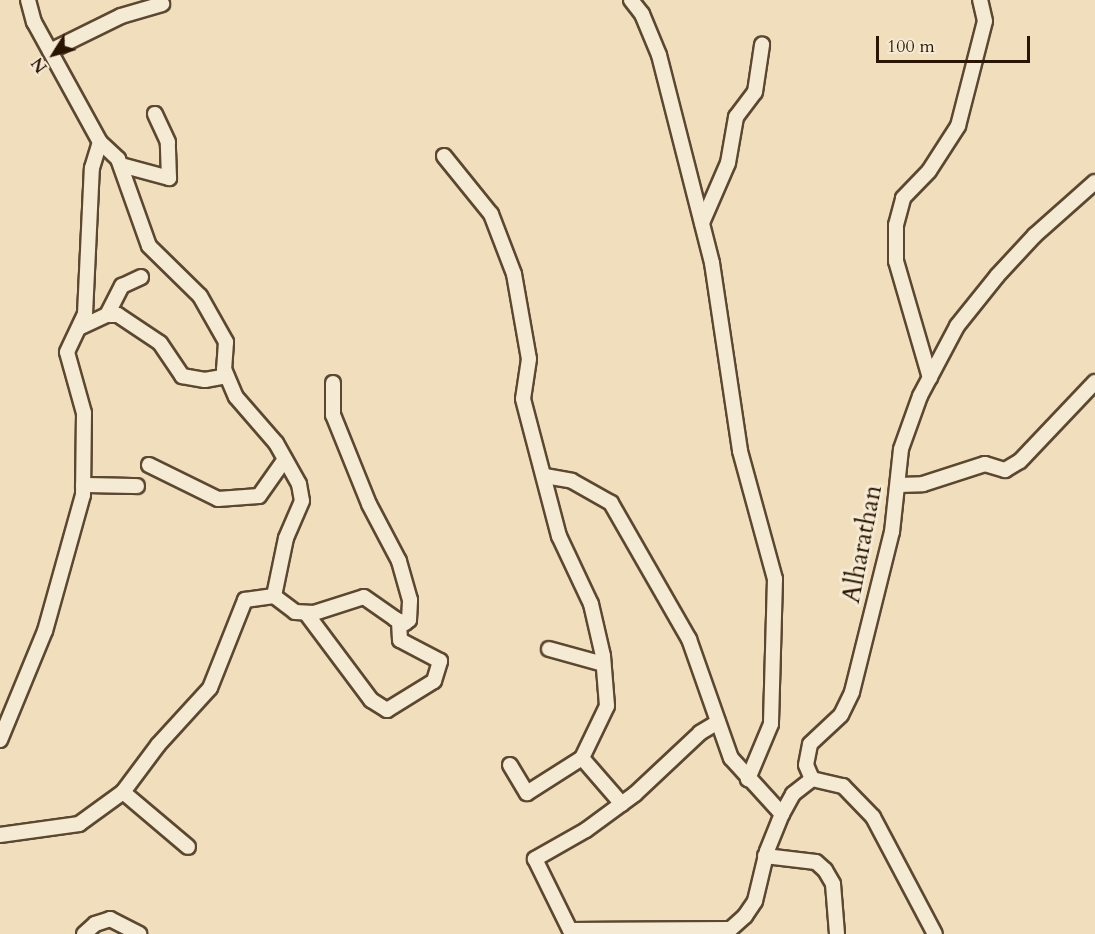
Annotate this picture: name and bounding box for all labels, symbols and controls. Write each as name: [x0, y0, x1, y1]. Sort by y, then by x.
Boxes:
north arrow: [24, 24, 84, 84]
scale bar: [879, 24, 1034, 62]
text: 100 m: [887, 34, 935, 59]
text: N: [27, 53, 53, 77]
street label: Alharathan: [835, 482, 889, 606]

